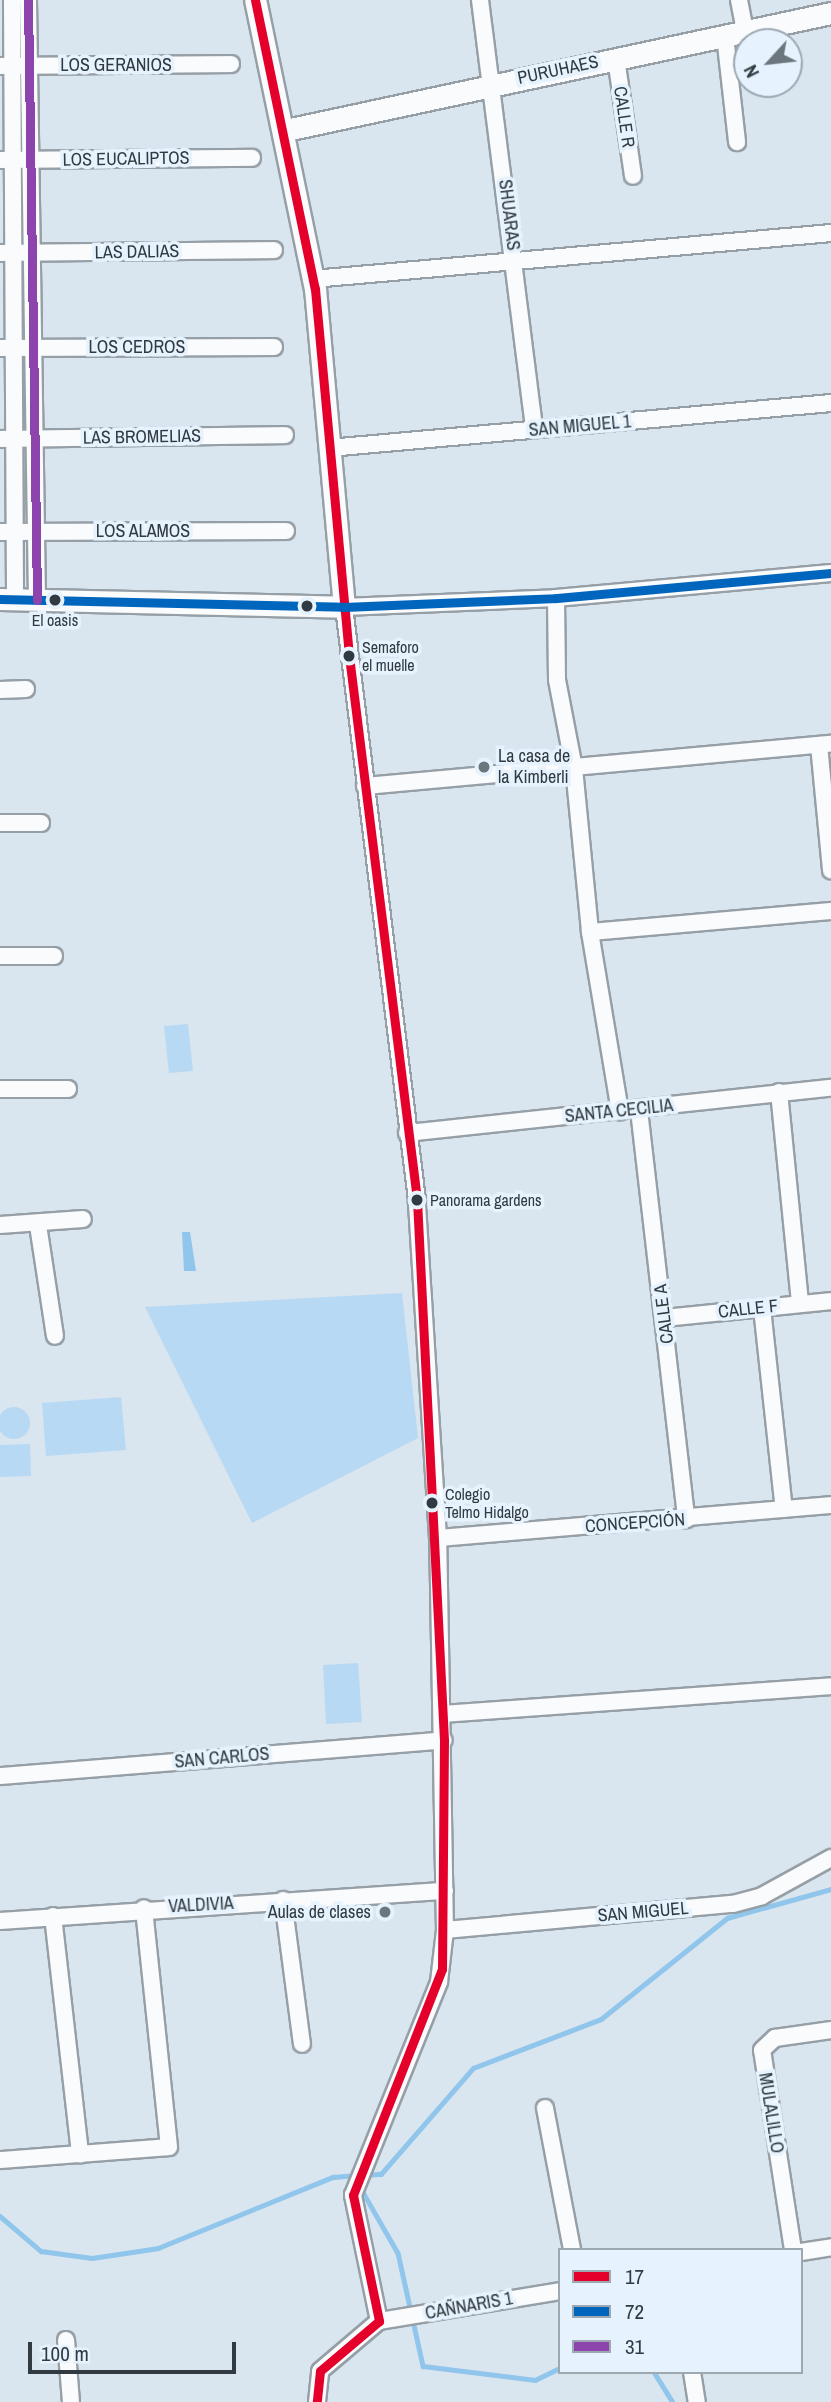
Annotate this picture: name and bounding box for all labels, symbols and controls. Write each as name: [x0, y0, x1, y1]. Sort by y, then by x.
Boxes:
north arrow: [733, 28, 803, 98]
street label: PURUHAES: [516, 51, 600, 89]
street label: LOS GERANIOS: [60, 54, 172, 76]
text: N: [737, 61, 765, 83]
street label: CALLE R: [609, 85, 639, 149]
street label: LOS EUCALIPTOS: [62, 147, 190, 171]
street label: SHUARAS: [494, 178, 524, 252]
street label: LAS DALIAS: [95, 240, 179, 264]
street label: LOS CEDROS: [89, 336, 185, 358]
street label: SAN MIGUEL 1: [528, 411, 632, 441]
street label: LAS BROMELIAS: [83, 425, 201, 449]
street label: LOS ALAMOS: [95, 520, 191, 542]
marker: El oasis: [48, 593, 62, 607]
unlabelled marker: [300, 599, 314, 613]
place label: El oasis: [32, 610, 78, 630]
place label: Semaforo el muelle: [362, 637, 419, 675]
marker: Semaforo el muelle: [342, 649, 356, 663]
place label: La casa de la Kimberli: [498, 746, 570, 788]
marker: La casa de la Kimberli: [476, 759, 492, 775]
street label: SANTA CECILIA: [563, 1095, 675, 1127]
place label: Panorama gardens: [430, 1190, 542, 1210]
marker: Panorama gardens: [410, 1193, 424, 1207]
street label: CALLE A: [650, 1283, 678, 1345]
street label: CALLE F: [717, 1295, 779, 1323]
place label: Colegio Telmo Hidalgo: [445, 1484, 529, 1522]
marker: Colegio Telmo Hidalgo: [425, 1496, 439, 1510]
street label: CONCEPCIÓN: [584, 1509, 686, 1537]
street label: SAN CARLOS: [174, 1743, 270, 1773]
street label: VALDIVIA: [168, 1893, 234, 1917]
street label: SAN MIGUEL: [597, 1897, 689, 1927]
place label: Aulas de clases: [268, 1901, 371, 1923]
marker: Aulas de clases: [377, 1904, 393, 1920]
street label: MULALILLO: [754, 2071, 788, 2155]
legend: [558, 2248, 803, 2374]
text: 17: [625, 2262, 644, 2291]
street label: CAÑNARIS 1: [424, 2288, 514, 2324]
text: 72: [625, 2297, 644, 2326]
scale bar: [32, 2328, 240, 2372]
text: 31: [625, 2332, 644, 2361]
text: 100 m: [41, 2339, 89, 2368]

